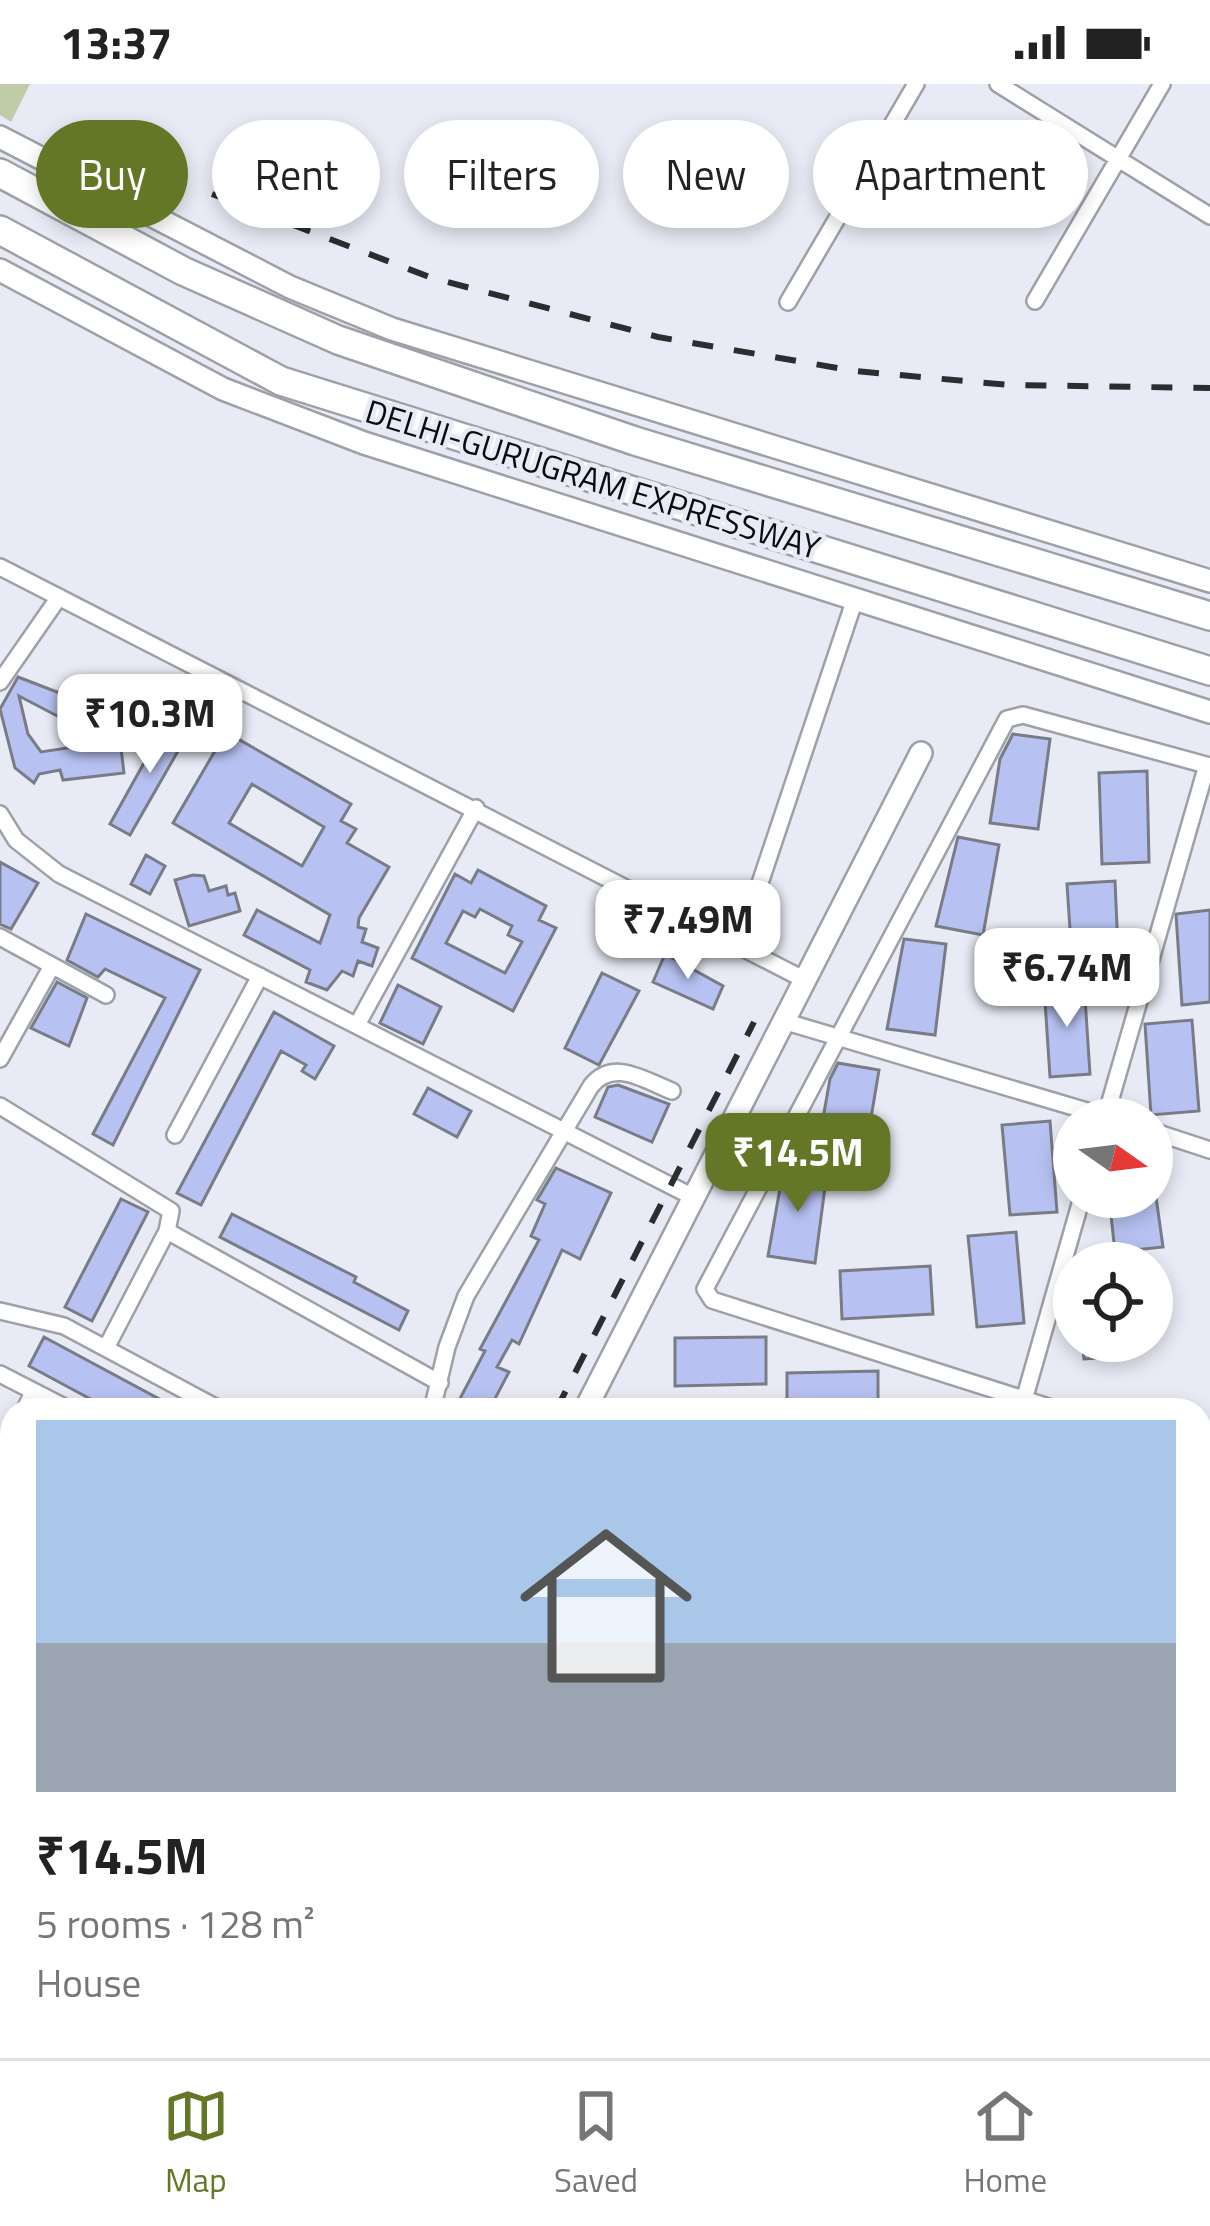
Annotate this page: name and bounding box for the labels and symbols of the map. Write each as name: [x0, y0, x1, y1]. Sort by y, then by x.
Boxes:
street label: DELHI-GURUGRAM EXPRESSWAY: [359, 386, 827, 572]
pin: ₹10.3M: [52, 674, 248, 776]
pin: ₹7.49M: [590, 880, 786, 982]
pin: ₹6.74M: [969, 928, 1165, 1030]
north arrow: [1053, 1098, 1173, 1218]
pin: ₹14.5M: [700, 1113, 896, 1215]

